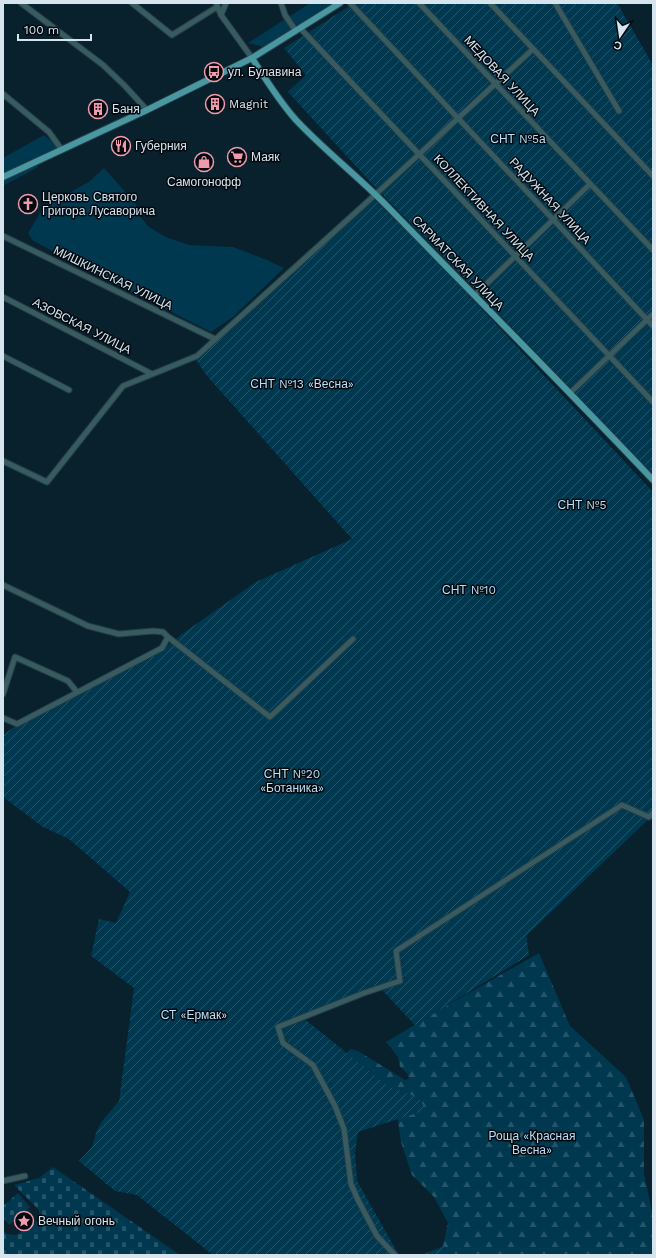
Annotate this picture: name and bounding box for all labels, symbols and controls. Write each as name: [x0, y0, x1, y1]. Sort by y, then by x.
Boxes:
scale bar: [18, 16, 91, 42]
north arrow: [600, 16, 640, 56]
text: 100 m: [24, 23, 59, 37]
street label: МЕДОВАЯ УЛИЦА: [461, 33, 543, 119]
text: С: [612, 38, 623, 52]
bus stop icon: ул. Булавина: [203, 61, 225, 83]
place label: ул. Булавина: [228, 65, 302, 79]
building icon: Magnit: [204, 93, 226, 115]
place label: Magnit: [229, 97, 268, 111]
building icon: Баня: [87, 98, 109, 120]
place label: Баня: [112, 102, 140, 116]
park label: СНТ №5а: [490, 132, 546, 146]
restaurant icon: Губерния: [110, 135, 132, 157]
place label: Губерния: [135, 139, 187, 153]
supermarket icon: Маяк: [226, 146, 248, 168]
place label: Маяк: [251, 150, 280, 164]
shop icon: Самогонофф: [193, 151, 215, 173]
street label: КОЛЛЕКТИВНАЯ УЛИЦА: [431, 152, 537, 264]
street label: РАДУЖНАЯ УЛИЦА: [506, 155, 594, 247]
place label: Самогонофф: [167, 175, 241, 189]
place label: Церковь Святого Григора Лусаворича: [42, 190, 156, 218]
church icon: Церковь Святого Григора Лусаворича: [17, 193, 39, 215]
street label: САРМАТСКАЯ УЛИЦА: [409, 213, 507, 313]
street label: МИШКИНСКАЯ УЛИЦА: [51, 243, 175, 313]
street label: АЗОВСКАЯ УЛИЦА: [30, 295, 134, 357]
park label: СНТ №13 «Весна»: [250, 377, 354, 391]
park label: СНТ №5: [558, 498, 606, 512]
park label: СНТ №10: [442, 583, 496, 597]
park label: СНТ №20 «Ботаника»: [260, 767, 324, 795]
park label: СТ «Ермак»: [161, 1008, 227, 1022]
park label: Роща «Красная Весна»: [489, 1129, 575, 1157]
place icon: Вечный огонь: [13, 1210, 35, 1232]
place label: Вечный огонь: [38, 1214, 115, 1228]

